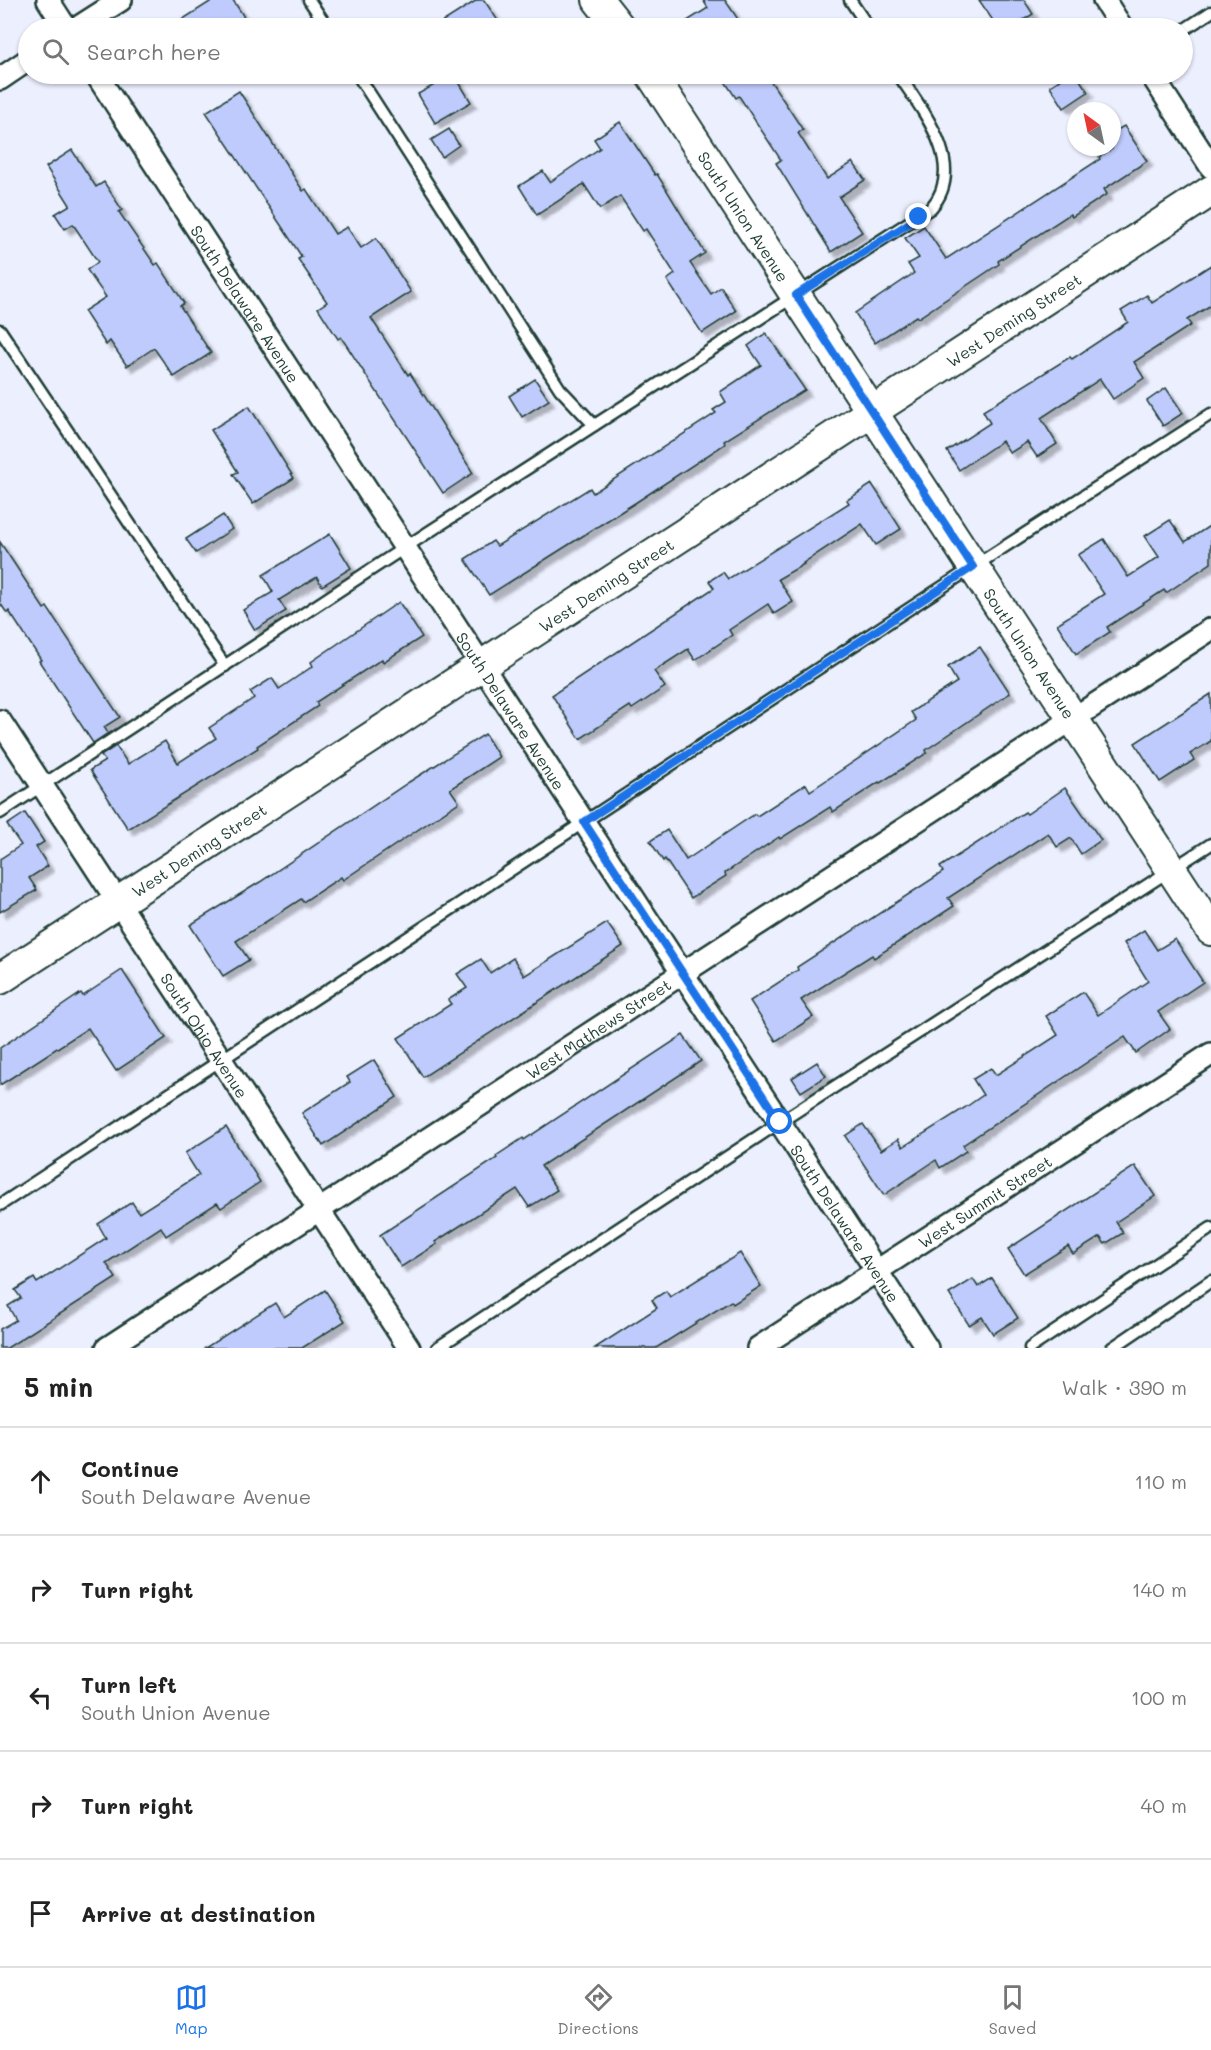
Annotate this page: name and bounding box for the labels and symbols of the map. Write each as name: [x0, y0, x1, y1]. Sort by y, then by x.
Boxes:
north arrow: [1067, 102, 1121, 156]
street label: South Union Avenue: [694, 147, 794, 286]
route end: [905, 203, 931, 229]
street label: South Delaware Avenue: [187, 221, 305, 386]
street label: West Deming Street: [942, 268, 1085, 371]
street label: West Deming Street: [535, 533, 677, 636]
street label: South Union Avenue: [979, 584, 1080, 722]
street label: South Delaware Avenue: [452, 628, 570, 793]
street label: West Deming Street: [127, 798, 270, 901]
street label: South Ohio Avenue: [156, 969, 253, 1102]
street label: West Mathews Street: [522, 973, 675, 1083]
route start: [766, 1108, 792, 1134]
street label: South Delaware Avenue: [786, 1140, 905, 1306]
street label: West Summit Street: [914, 1150, 1055, 1252]

